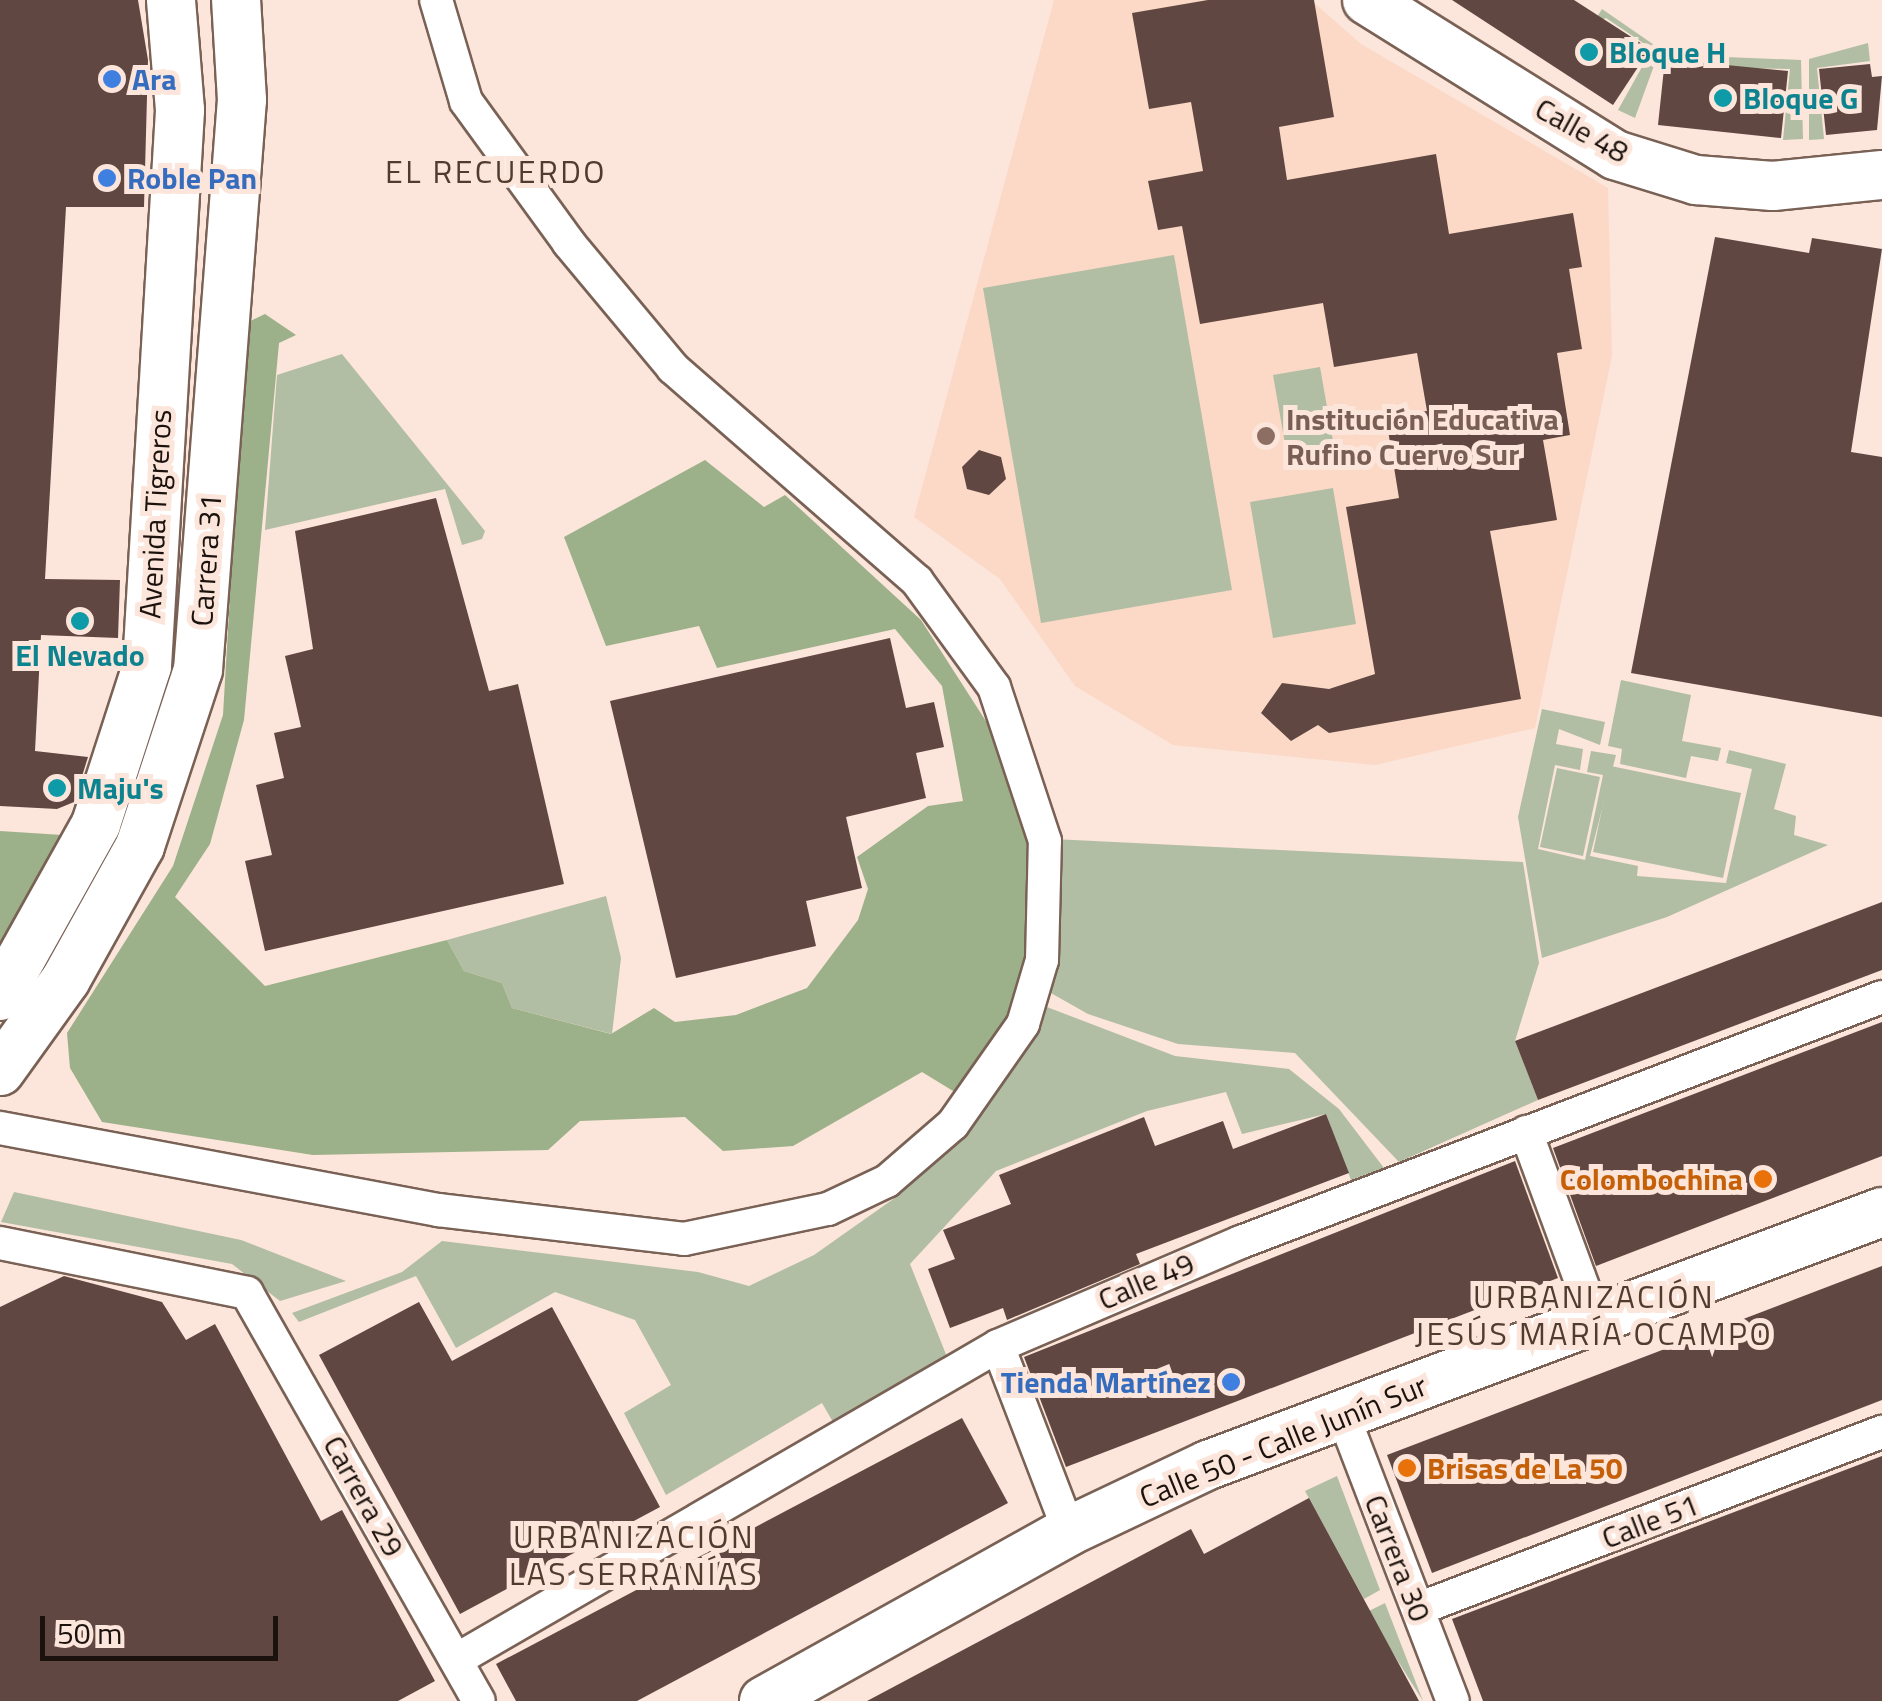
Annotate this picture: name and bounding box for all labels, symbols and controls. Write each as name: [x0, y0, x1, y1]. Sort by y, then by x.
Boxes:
place label: Bloque H: [1609, 34, 1726, 70]
marker: Bloque H: [1578, 41, 1600, 63]
place label: Ara: [132, 61, 177, 97]
marker: Ara: [101, 68, 123, 90]
place label: Bloque G: [1743, 80, 1858, 116]
marker: Bloque G: [1712, 87, 1734, 109]
street label: Calle 48: [1529, 90, 1635, 170]
district label: EL RECUERDO: [385, 152, 607, 190]
place label: Roble Pan: [127, 160, 257, 196]
marker: Roble Pan: [96, 167, 118, 189]
place label: Institución Educativa Rufino Cuervo Sur: [1286, 401, 1559, 472]
street label: Avenida Tigreros: [132, 408, 178, 620]
marker: Institución Educativa Rufino Cuervo Sur: [1255, 425, 1277, 447]
street label: Carrera 31: [183, 493, 229, 627]
marker: El Nevado: [69, 610, 91, 632]
place label: El Nevado: [15, 637, 145, 673]
place label: Maju's: [77, 770, 164, 806]
marker: Maju's: [46, 777, 68, 799]
place label: Colombochina: [1560, 1161, 1743, 1197]
marker: Colombochina: [1752, 1168, 1774, 1190]
street label: Calle 49: [1093, 1245, 1199, 1317]
district label: URBANIZACIÓN JESÚS MARÍA OCAMPO: [1415, 1278, 1773, 1353]
place label: Tienda Martínez: [1001, 1364, 1211, 1400]
street label: Calle 50 - Calle Junín Sur: [1134, 1367, 1432, 1515]
marker: Tienda Martínez: [1220, 1371, 1242, 1393]
street label: Carrera 29: [316, 1429, 412, 1563]
place label: Brisas de La 50: [1427, 1450, 1622, 1486]
marker: Brisas de La 50: [1396, 1457, 1418, 1479]
street label: Calle 51: [1597, 1486, 1703, 1556]
street label: Carrera 30: [1357, 1490, 1439, 1626]
district label: URBANIZACIÓN LAS SERRANÍAS: [509, 1518, 759, 1593]
scale bar: [45, 1596, 282, 1658]
text: 50 m: [57, 1610, 122, 1656]

